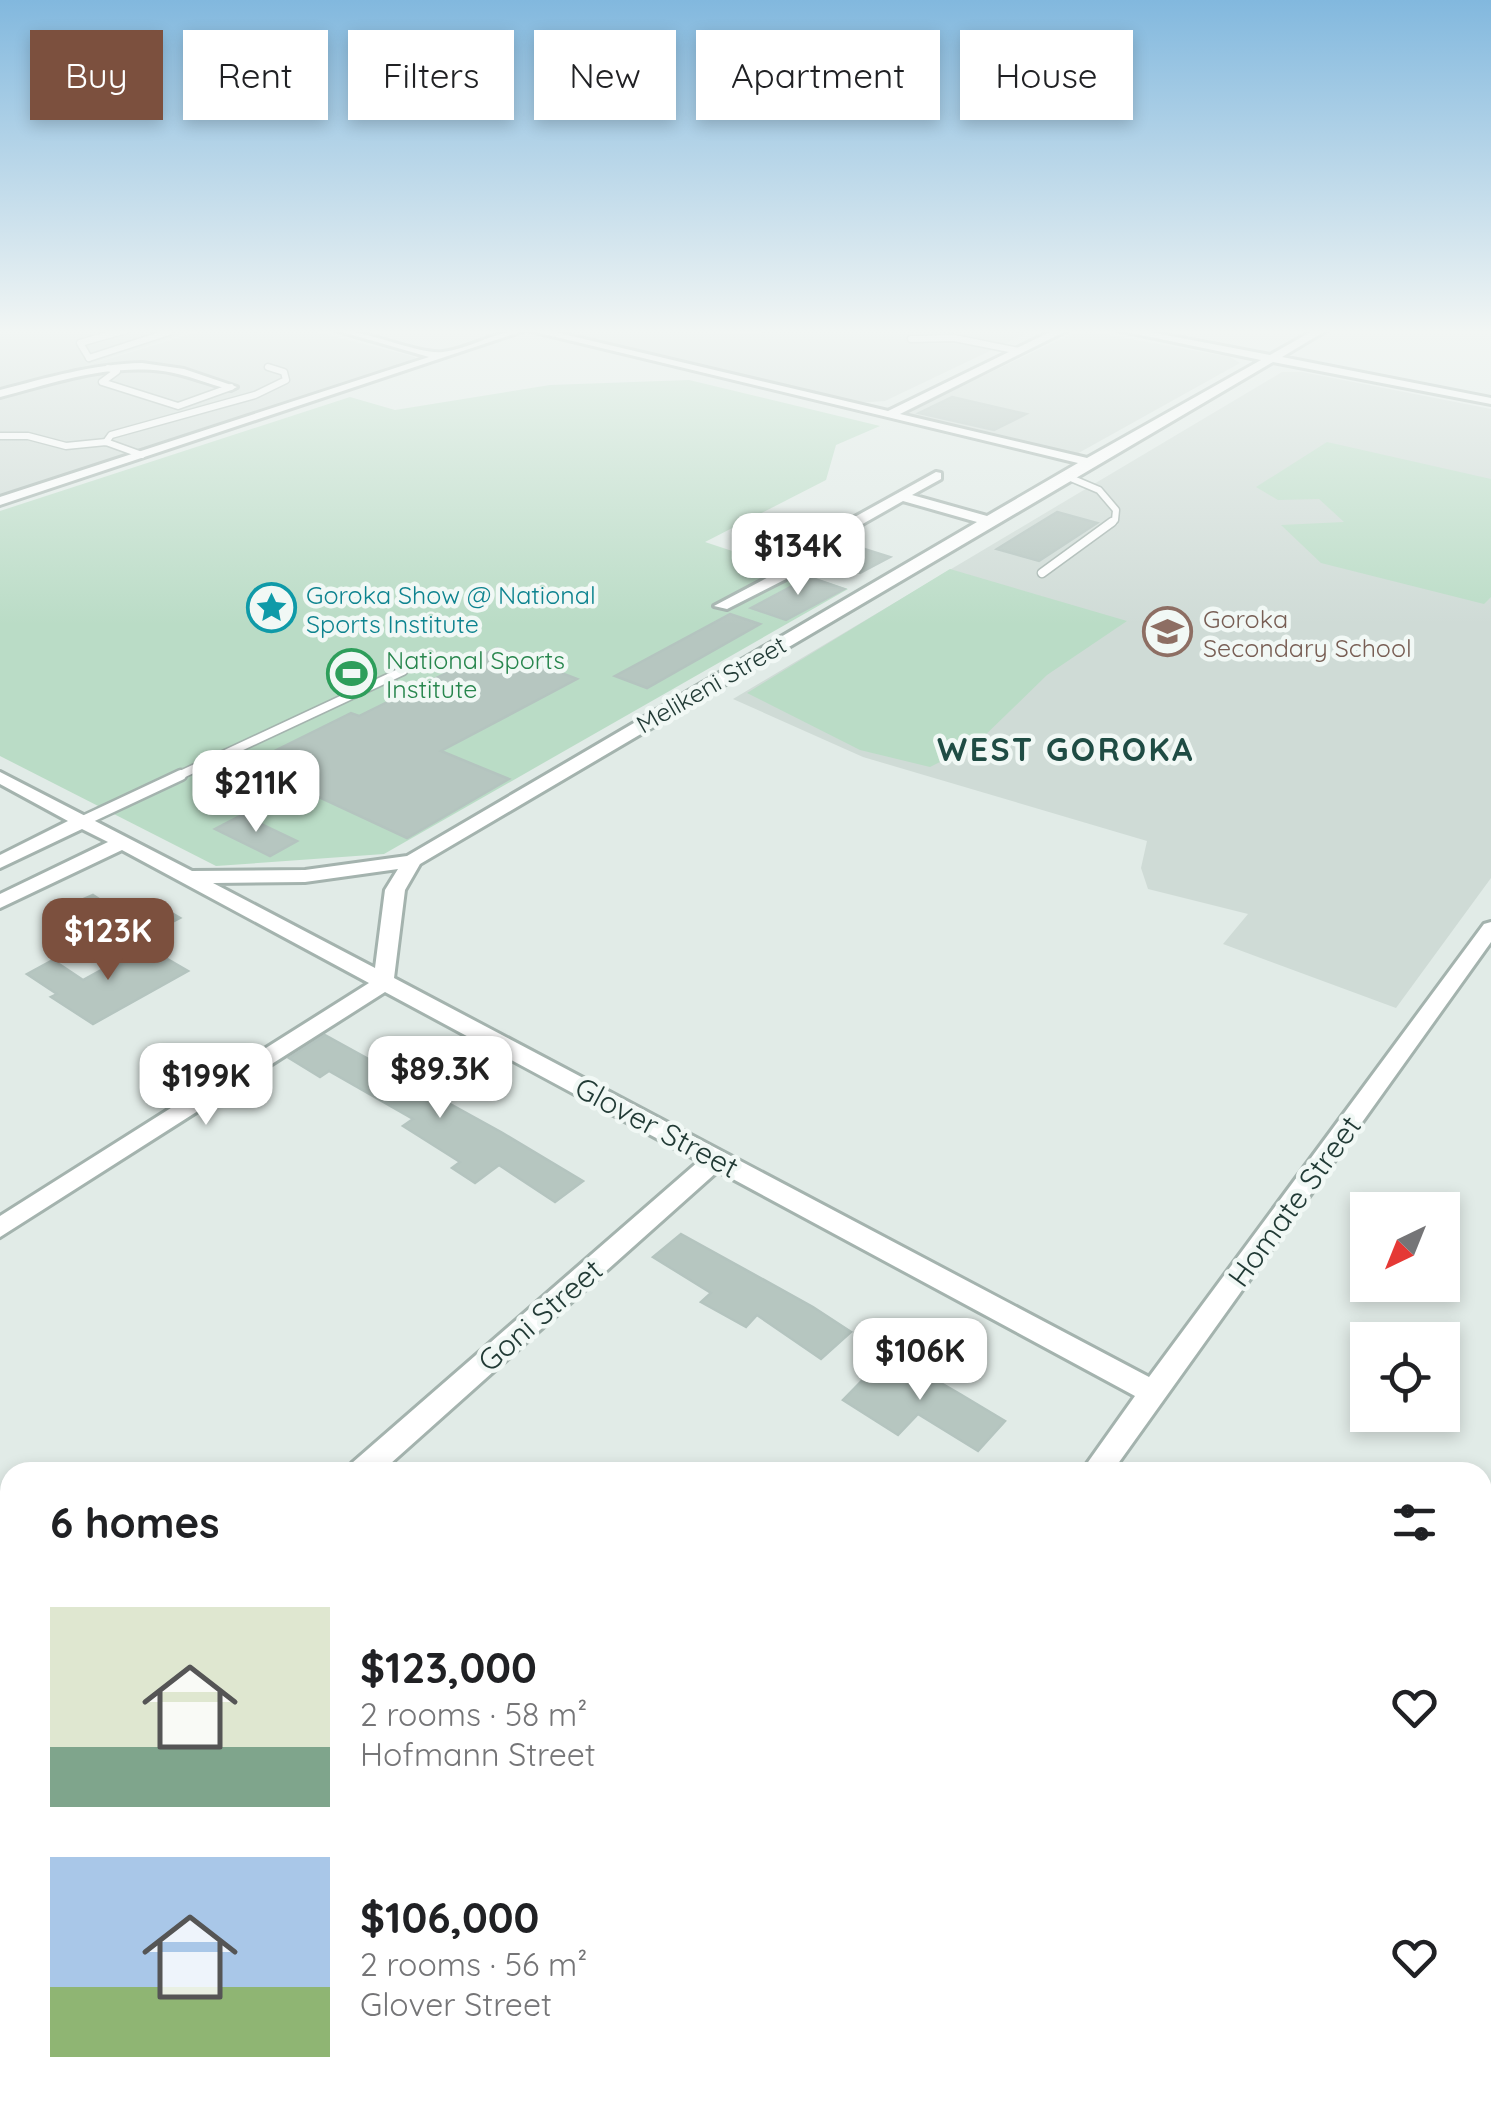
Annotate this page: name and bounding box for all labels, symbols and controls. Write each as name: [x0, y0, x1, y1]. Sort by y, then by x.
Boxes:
chip: Buy: [30, 30, 163, 120]
chip: Rent: [183, 30, 328, 120]
chip: Filters: [348, 30, 514, 120]
chip: New: [534, 30, 676, 120]
chip: Apartment: [696, 30, 940, 120]
chip: House: [960, 30, 1133, 120]
pin: $134K: [728, 513, 868, 598]
text: $134K: [754, 525, 842, 565]
place label: Goroka Show @ National Sports Institute: [306, 579, 596, 639]
place icon: Goroka Show @ National Sports Institute: [245, 582, 297, 634]
place label: Goroka Secondary School: [1203, 603, 1412, 663]
school or university icon: Goroka Secondary School: [1142, 606, 1194, 658]
street label: Melikeni Street: [631, 629, 791, 739]
place label: National Sports Institute: [386, 644, 565, 704]
sports icon: National Sports Institute: [325, 647, 377, 699]
district label: WEST GOROKA: [937, 729, 1195, 769]
pin: $211K: [186, 750, 326, 835]
text: $211K: [214, 762, 298, 802]
pin: $123K: [38, 898, 178, 983]
text: $123K: [64, 910, 152, 950]
pin: $89.3K: [359, 1036, 521, 1121]
pin: $199K: [136, 1043, 276, 1128]
text: $89.3K: [390, 1048, 490, 1088]
text: $199K: [162, 1055, 250, 1095]
street label: Glover Street: [569, 1068, 745, 1186]
street label: Homate Street: [1219, 1108, 1369, 1294]
north arrow: [1350, 1192, 1460, 1302]
map controls: [1350, 1192, 1460, 1432]
street label: Goni Street: [470, 1250, 610, 1380]
pin: $106K: [850, 1318, 990, 1403]
button: locate: [1350, 1322, 1460, 1432]
text: $106K: [875, 1330, 965, 1370]
icon: filters: [1387, 1495, 1442, 1550]
text: 6 homes: [50, 1496, 220, 1549]
text: $123,000: [360, 1641, 537, 1694]
icon: home: [130, 1647, 250, 1767]
icon: heart: [1387, 1680, 1442, 1735]
text: 2 rooms · 58 m²: [360, 1694, 587, 1734]
text: Hofmann Street: [360, 1734, 596, 1774]
text: $106,000: [360, 1891, 539, 1944]
icon: home: [130, 1897, 250, 2017]
icon: heart: [1387, 1930, 1442, 1985]
text: 2 rooms · 56 m²: [360, 1944, 587, 1984]
text: Glover Street: [360, 1984, 552, 2024]

